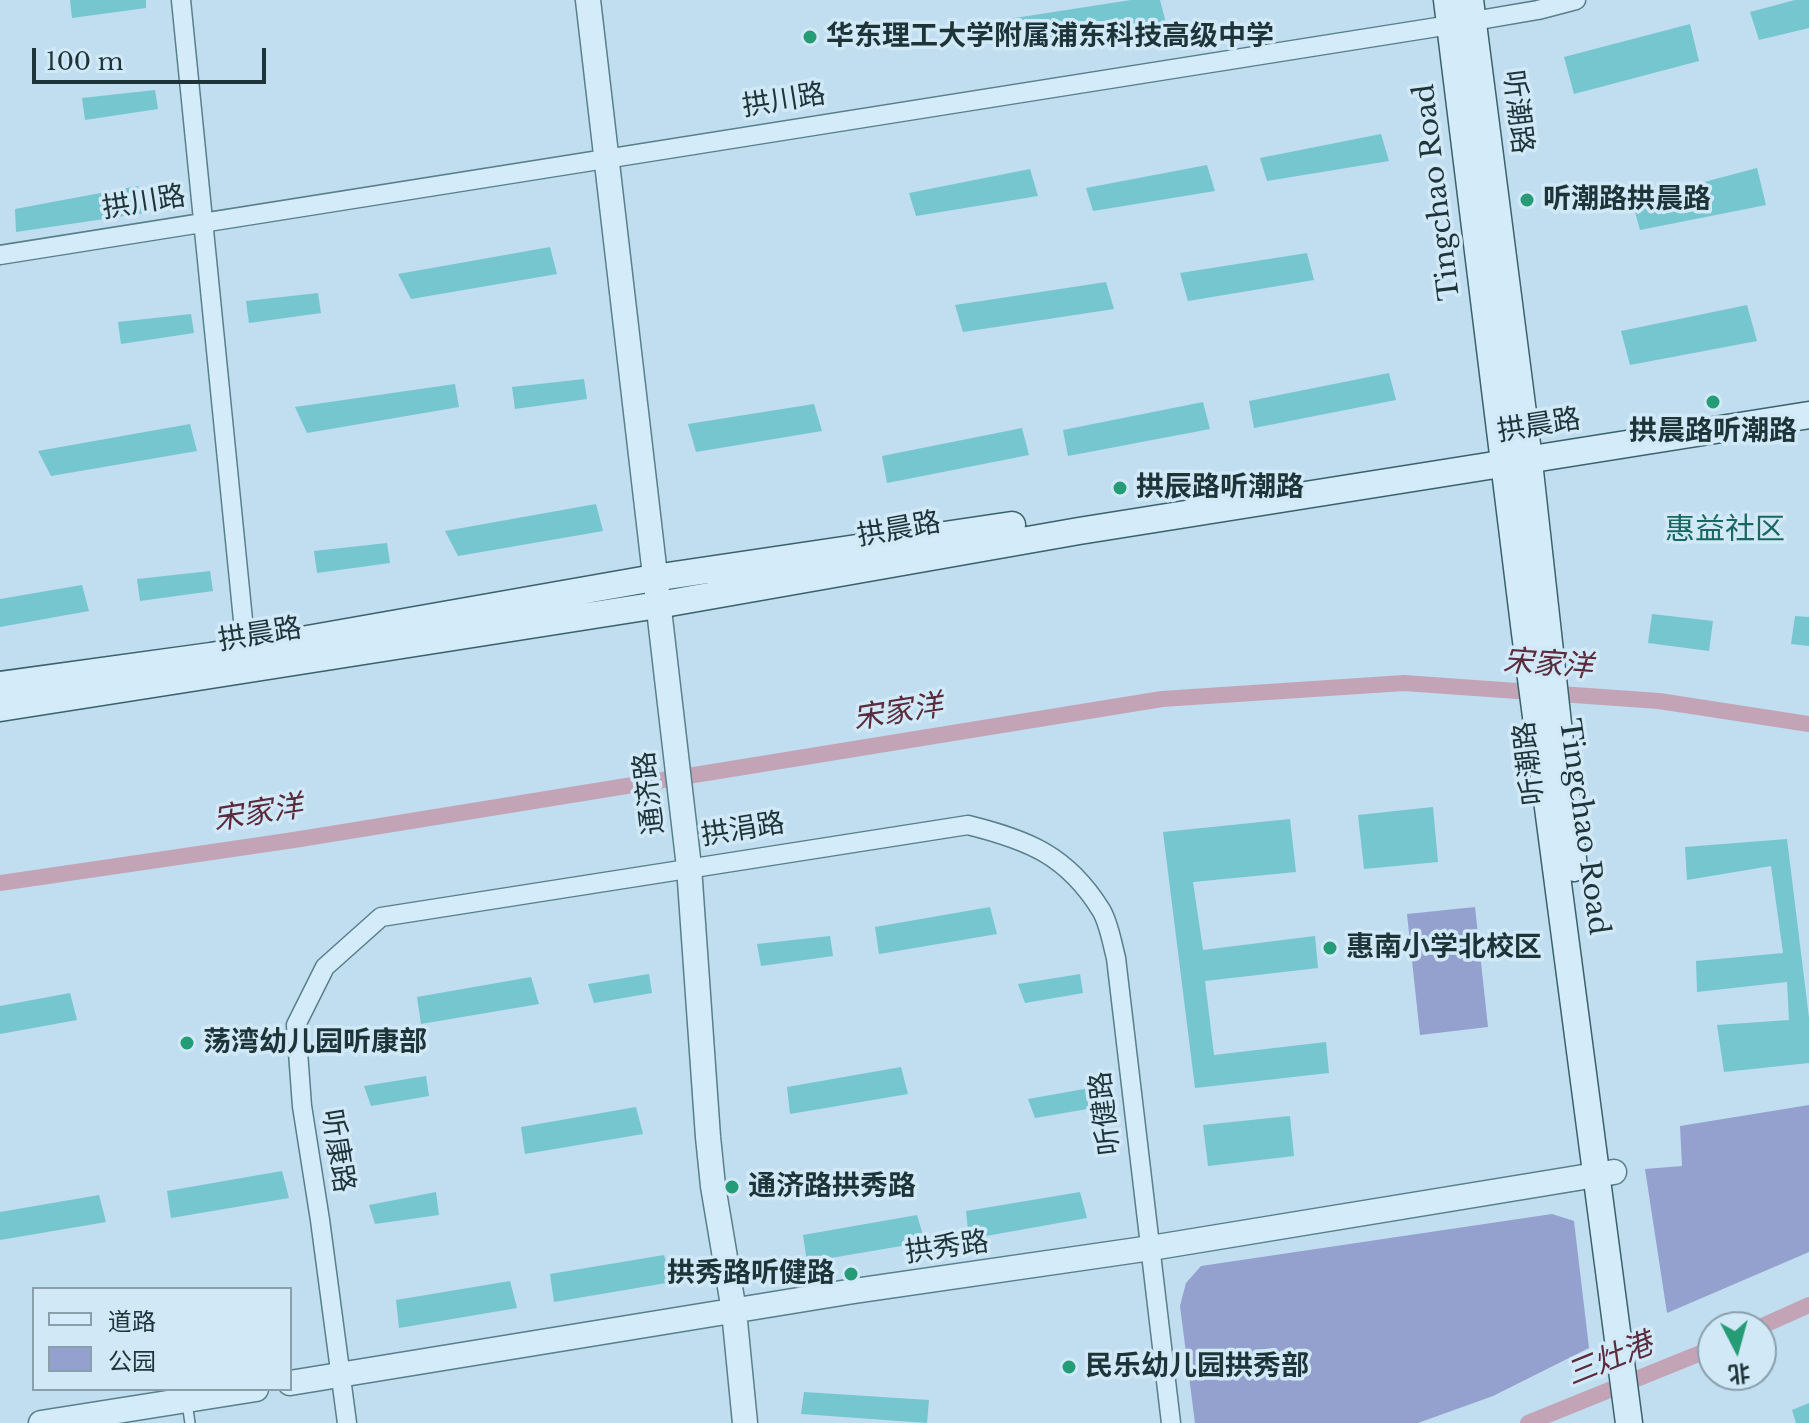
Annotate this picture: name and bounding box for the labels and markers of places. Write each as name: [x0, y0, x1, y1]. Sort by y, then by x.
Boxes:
place label: 华东理工大学附属浦东科技高级中学: [826, 20, 1274, 54]
marker: 华东理工大学附属浦东科技高级中学: [801, 28, 819, 46]
place label: 听潮路拱晨路: [1543, 183, 1711, 217]
marker: 听潮路拱晨路: [1518, 191, 1536, 209]
marker: 拱晨路听潮路: [1704, 393, 1722, 411]
place label: 拱晨路听潮路: [1629, 415, 1797, 449]
place label: 拱辰路听潮路: [1136, 471, 1304, 505]
marker: 拱辰路听潮路: [1111, 479, 1129, 497]
place label: 惠南小学北校区: [1346, 931, 1542, 965]
marker: 惠南小学北校区: [1321, 939, 1339, 957]
place label: 荡湾幼儿园听康部: [203, 1026, 427, 1060]
marker: 荡湾幼儿园听康部: [178, 1034, 196, 1052]
place label: 通济路拱秀路: [748, 1170, 916, 1204]
marker: 通济路拱秀路: [723, 1178, 741, 1196]
place label: 拱秀路听健路: [667, 1257, 835, 1291]
marker: 拱秀路听健路: [842, 1265, 860, 1283]
place label: 民乐幼儿园拱秀部: [1085, 1350, 1309, 1384]
marker: 民乐幼儿园拱秀部: [1060, 1358, 1078, 1376]

